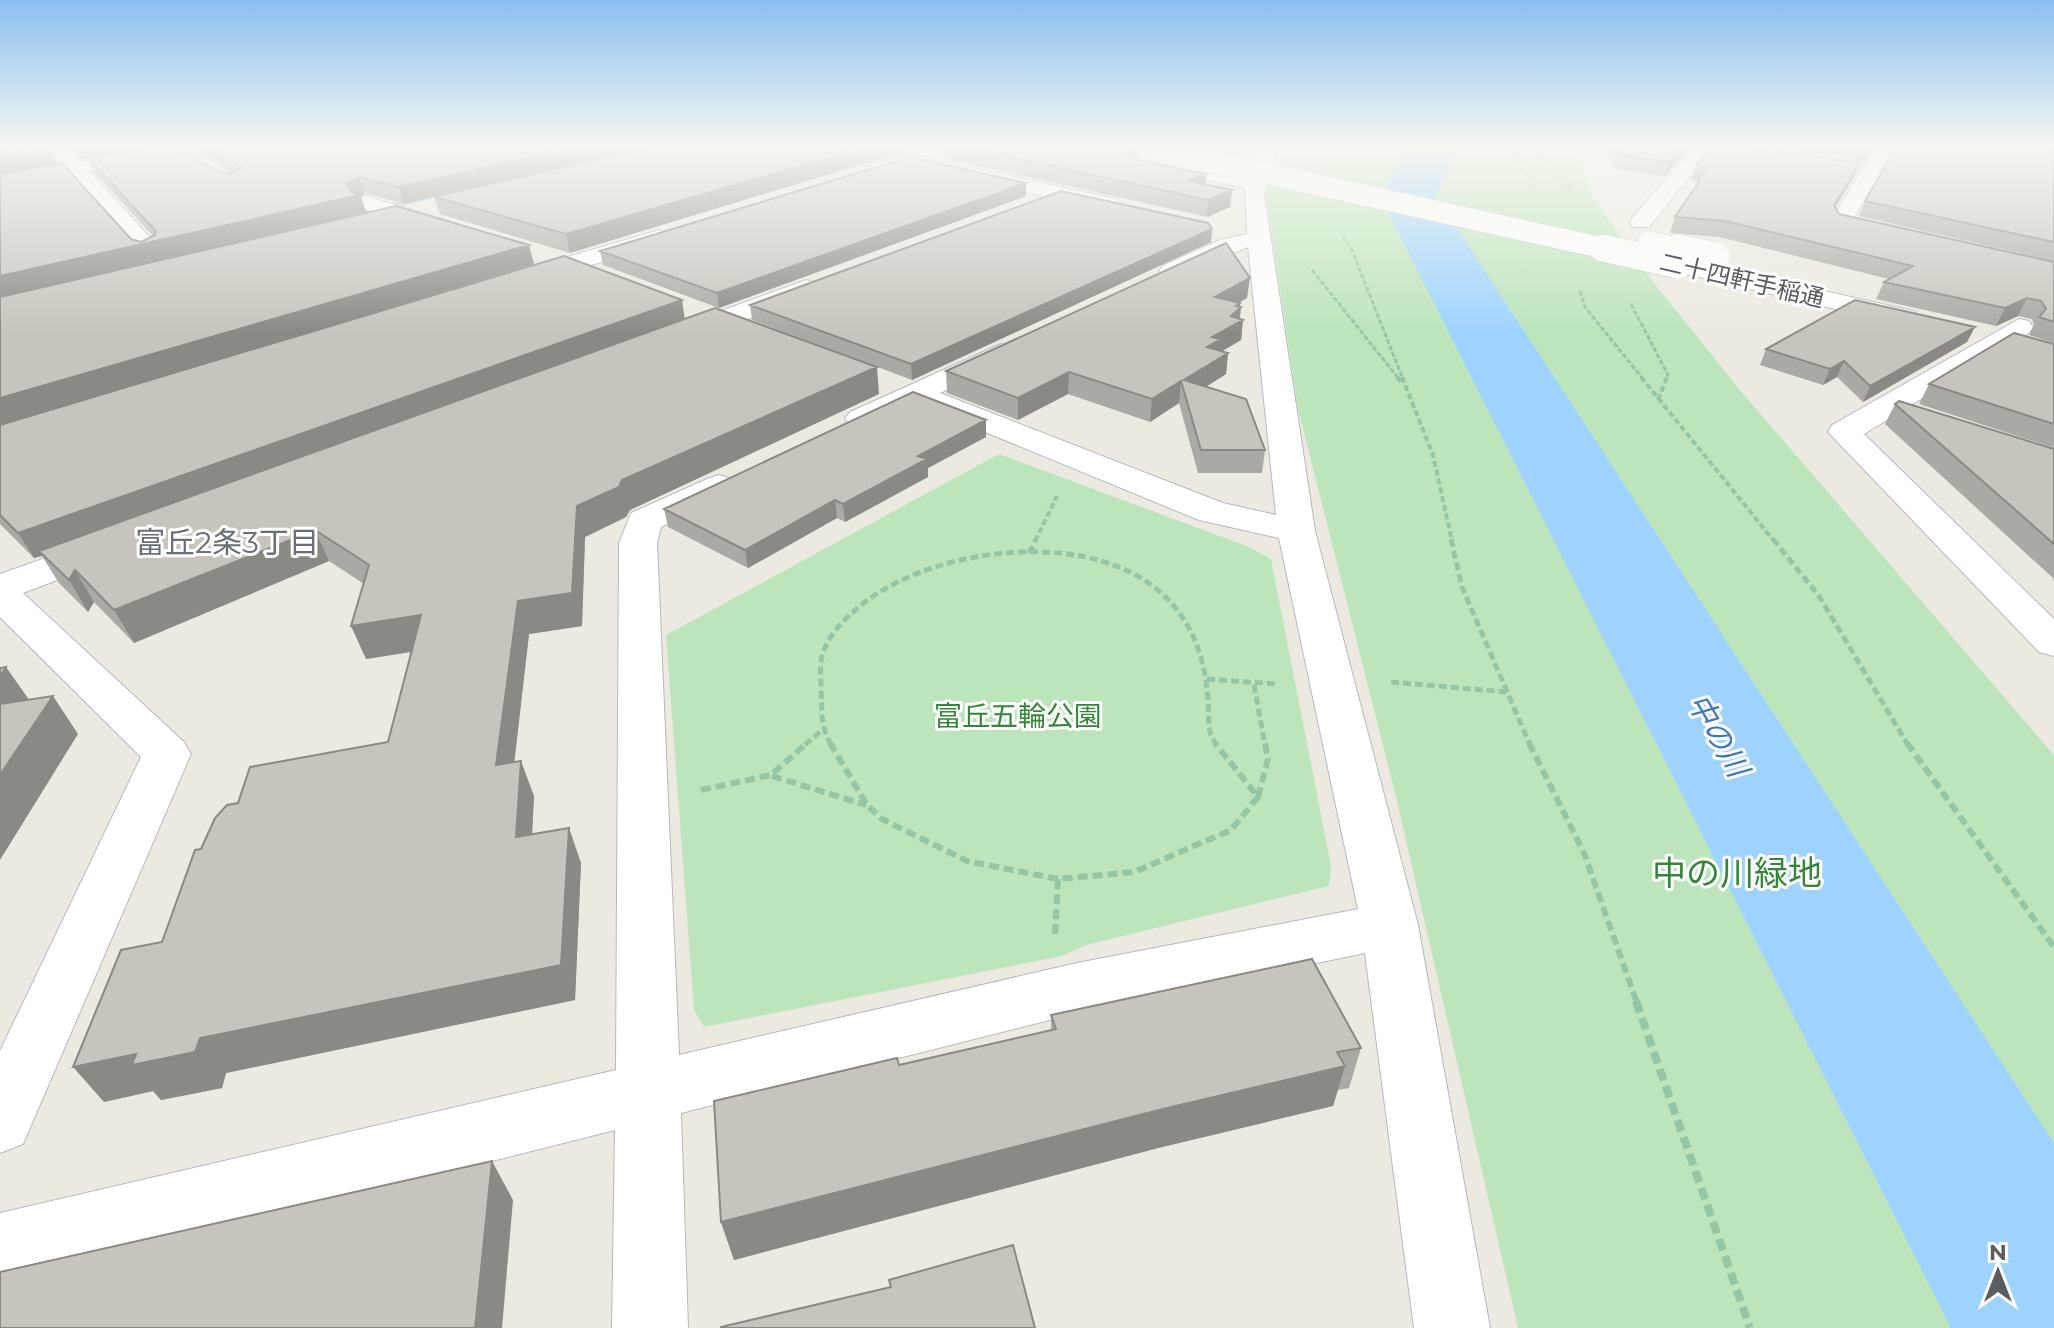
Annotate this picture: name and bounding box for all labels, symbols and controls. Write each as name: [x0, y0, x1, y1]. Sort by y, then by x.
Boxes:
street label: 二十四軒手稲通: [1657, 247, 1827, 313]
district label: 富丘2条3丁目: [135, 524, 319, 561]
water label: 中の川: [1679, 687, 1758, 786]
park label: 富丘五輪公園: [934, 699, 1102, 733]
park label: 中の川緑地: [1652, 852, 1822, 894]
north arrow: [1958, 1232, 2038, 1312]
text: N: [1989, 1239, 2007, 1266]

